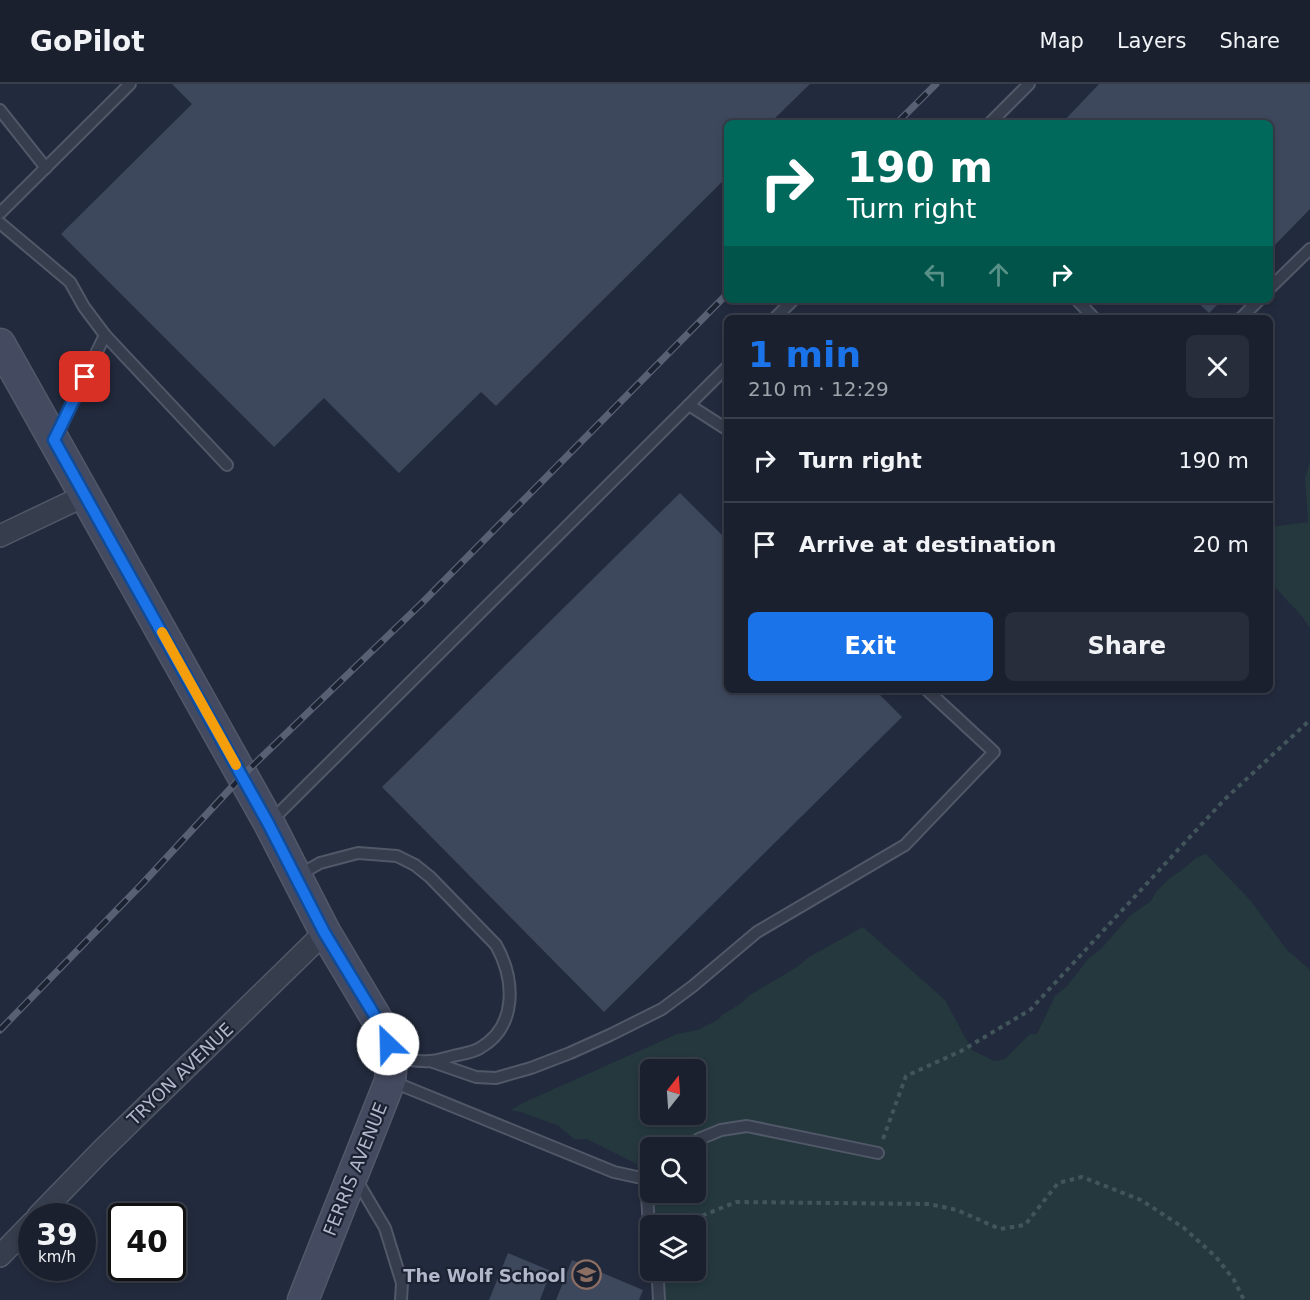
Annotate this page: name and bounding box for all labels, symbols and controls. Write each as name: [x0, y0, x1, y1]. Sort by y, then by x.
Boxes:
text: GoPilot: [30, 25, 145, 58]
text: Map: [1040, 29, 1084, 53]
text: Layers: [1117, 29, 1186, 53]
text: Share: [1219, 29, 1280, 53]
text: 190 m: [847, 143, 993, 192]
icon: right: [748, 144, 826, 222]
text: Turn right: [847, 193, 976, 224]
icon: left: [919, 258, 952, 291]
icon: ahead: [982, 258, 1015, 291]
icon: right: [1045, 258, 1078, 291]
text: 1 min: [748, 334, 861, 375]
button: close: [1186, 335, 1249, 398]
pin: [59, 351, 110, 402]
icon: arrive: [68, 360, 101, 393]
text: 210 m · 12:29: [748, 377, 889, 401]
icon: right: [748, 444, 781, 477]
text: Turn right: [799, 448, 922, 473]
text: 190 m: [1179, 448, 1249, 473]
icon: arrive: [748, 528, 781, 561]
text: Arrive at destination: [799, 532, 1056, 557]
text: 20 m: [1193, 532, 1249, 557]
button: Exit: [748, 612, 993, 681]
button: Share: [1005, 612, 1249, 681]
position arrow: [356, 1012, 420, 1076]
street label: TRYON AVENUE: [122, 1018, 237, 1130]
north arrow: [640, 1059, 706, 1125]
map controls: [640, 1059, 706, 1281]
street label: FERRIS AVENUE: [319, 1099, 391, 1239]
button: search: [640, 1137, 706, 1203]
speed limit sign: 40: [108, 1203, 186, 1281]
button: layers: [640, 1215, 706, 1281]
text: 39: [36, 1217, 78, 1252]
text: km/h: [38, 1248, 76, 1266]
school or university icon: The Wolf School: [571, 1259, 603, 1291]
place label: The Wolf School: [403, 1265, 566, 1286]

